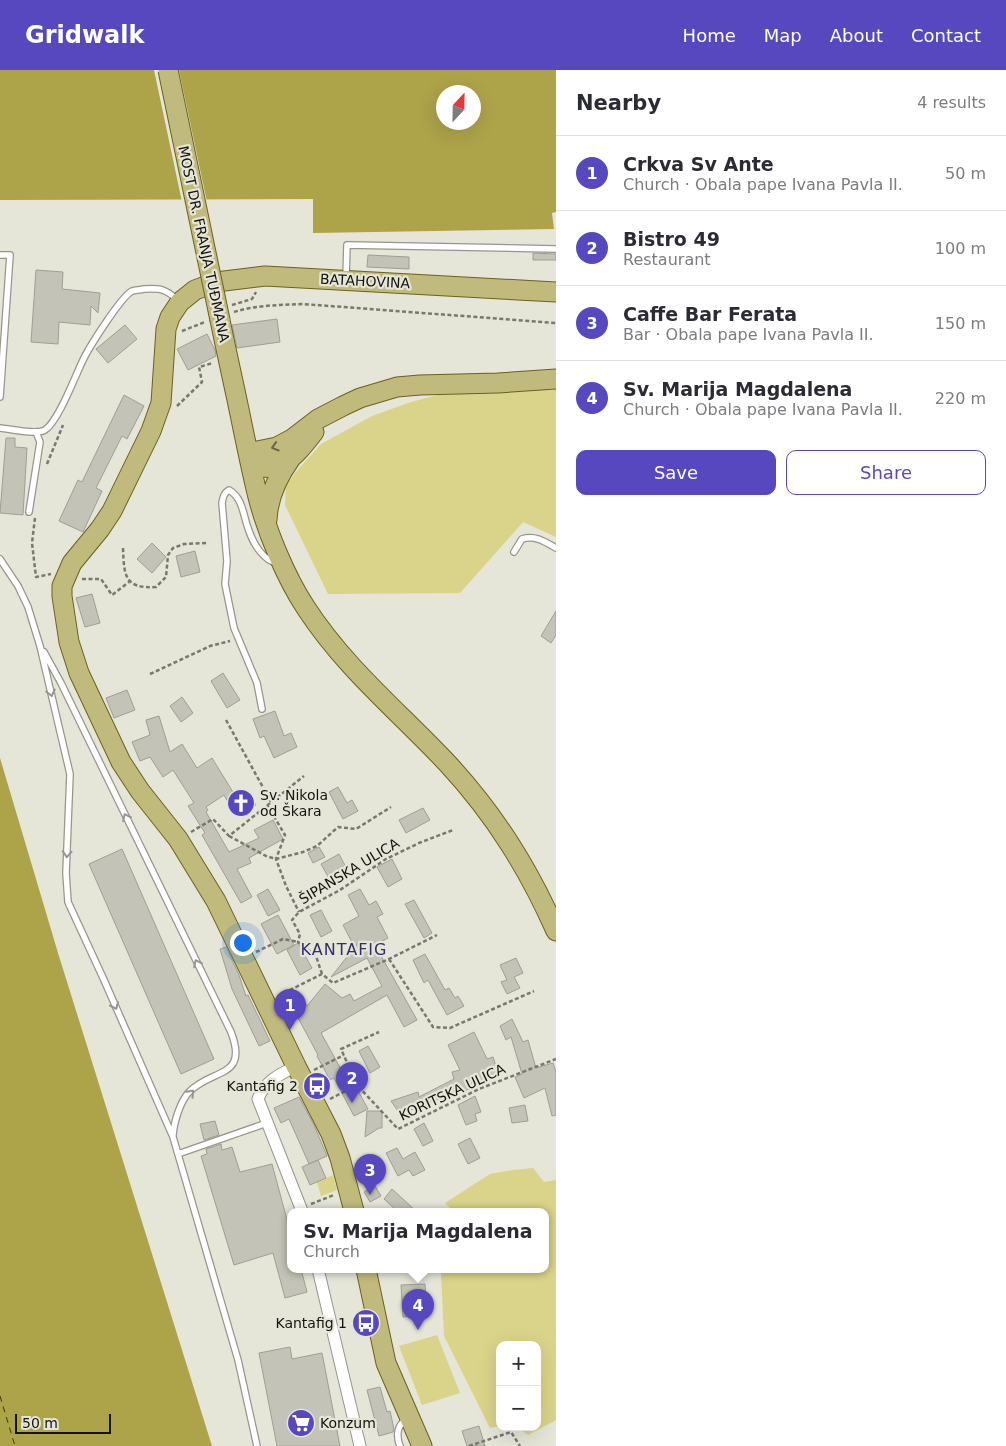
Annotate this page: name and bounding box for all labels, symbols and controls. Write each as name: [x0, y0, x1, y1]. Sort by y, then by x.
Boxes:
text: Gridwalk: [25, 21, 145, 49]
text: Home: [683, 25, 736, 46]
text: Map: [764, 25, 802, 46]
text: About: [830, 25, 883, 46]
text: Contact: [911, 25, 981, 46]
north arrow: [436, 85, 481, 130]
text: Nearby: [576, 91, 661, 115]
text: 4 results: [917, 93, 986, 112]
street label: MOST DR. FRANJA TUĐMANA: [175, 144, 233, 344]
text: Crkva Sv Ante: [623, 153, 774, 175]
text: 1: [586, 164, 598, 183]
text: 50 m: [945, 164, 986, 183]
text: Church · Obala pape Ivana Pavla II.: [623, 175, 903, 194]
text: Bistro 49: [623, 228, 720, 250]
text: 2: [586, 239, 598, 258]
text: 100 m: [935, 239, 986, 258]
text: Restaurant: [623, 250, 711, 269]
street label: BATAHOVINA: [320, 271, 411, 291]
text: Caffe Bar Ferata: [623, 303, 797, 325]
text: 3: [586, 314, 598, 333]
text: 150 m: [935, 314, 986, 333]
text: Bar · Obala pape Ivana Pavla II.: [623, 325, 874, 344]
text: Sv. Marija Magdalena: [623, 378, 852, 400]
text: 4: [586, 389, 598, 408]
text: 220 m: [935, 389, 986, 408]
text: Church · Obala pape Ivana Pavla II.: [623, 400, 903, 419]
one-way arrow: [271, 441, 280, 451]
button: Save: [576, 450, 776, 495]
button: Share: [786, 450, 986, 495]
one-way arrow: [45, 689, 56, 698]
place label: Sv. Nikola od Škara: [260, 787, 328, 819]
church icon: Sv. Nikola od Škara: [226, 788, 256, 818]
one-way arrow: [122, 813, 132, 822]
street label: ŠIPANSKA ULICA: [296, 834, 402, 907]
one-way arrow: [61, 850, 72, 858]
your location: [230, 930, 256, 956]
district label: KANTAFIG: [301, 940, 387, 959]
one-way arrow: [193, 959, 203, 968]
pin: 1: [274, 989, 306, 1030]
one-way arrow: [109, 1001, 119, 1010]
street label: KORITSKA ULICA: [396, 1060, 508, 1124]
pin: 2: [336, 1062, 368, 1103]
bus stop icon: Kantafig 2: [302, 1071, 332, 1101]
place label: Kantafig 2: [226, 1078, 298, 1094]
one-way arrow: [185, 1090, 194, 1099]
pin: 3: [354, 1154, 386, 1195]
popup: [287, 1208, 549, 1273]
text: Sv. Marija Magdalena: [303, 1220, 533, 1242]
text: Church: [303, 1242, 360, 1261]
pin: 4: [402, 1289, 434, 1330]
bus stop icon: Kantafig 1: [351, 1308, 381, 1338]
place label: Kantafig 1: [275, 1315, 347, 1331]
map controls: [496, 1341, 541, 1431]
button: +: [496, 1341, 541, 1386]
button: −: [496, 1386, 541, 1431]
supermarket icon: Konzum: [286, 1408, 316, 1438]
scale bar: [15, 1411, 111, 1434]
text: 50 m: [22, 1415, 58, 1431]
place label: Konzum: [320, 1415, 376, 1431]

